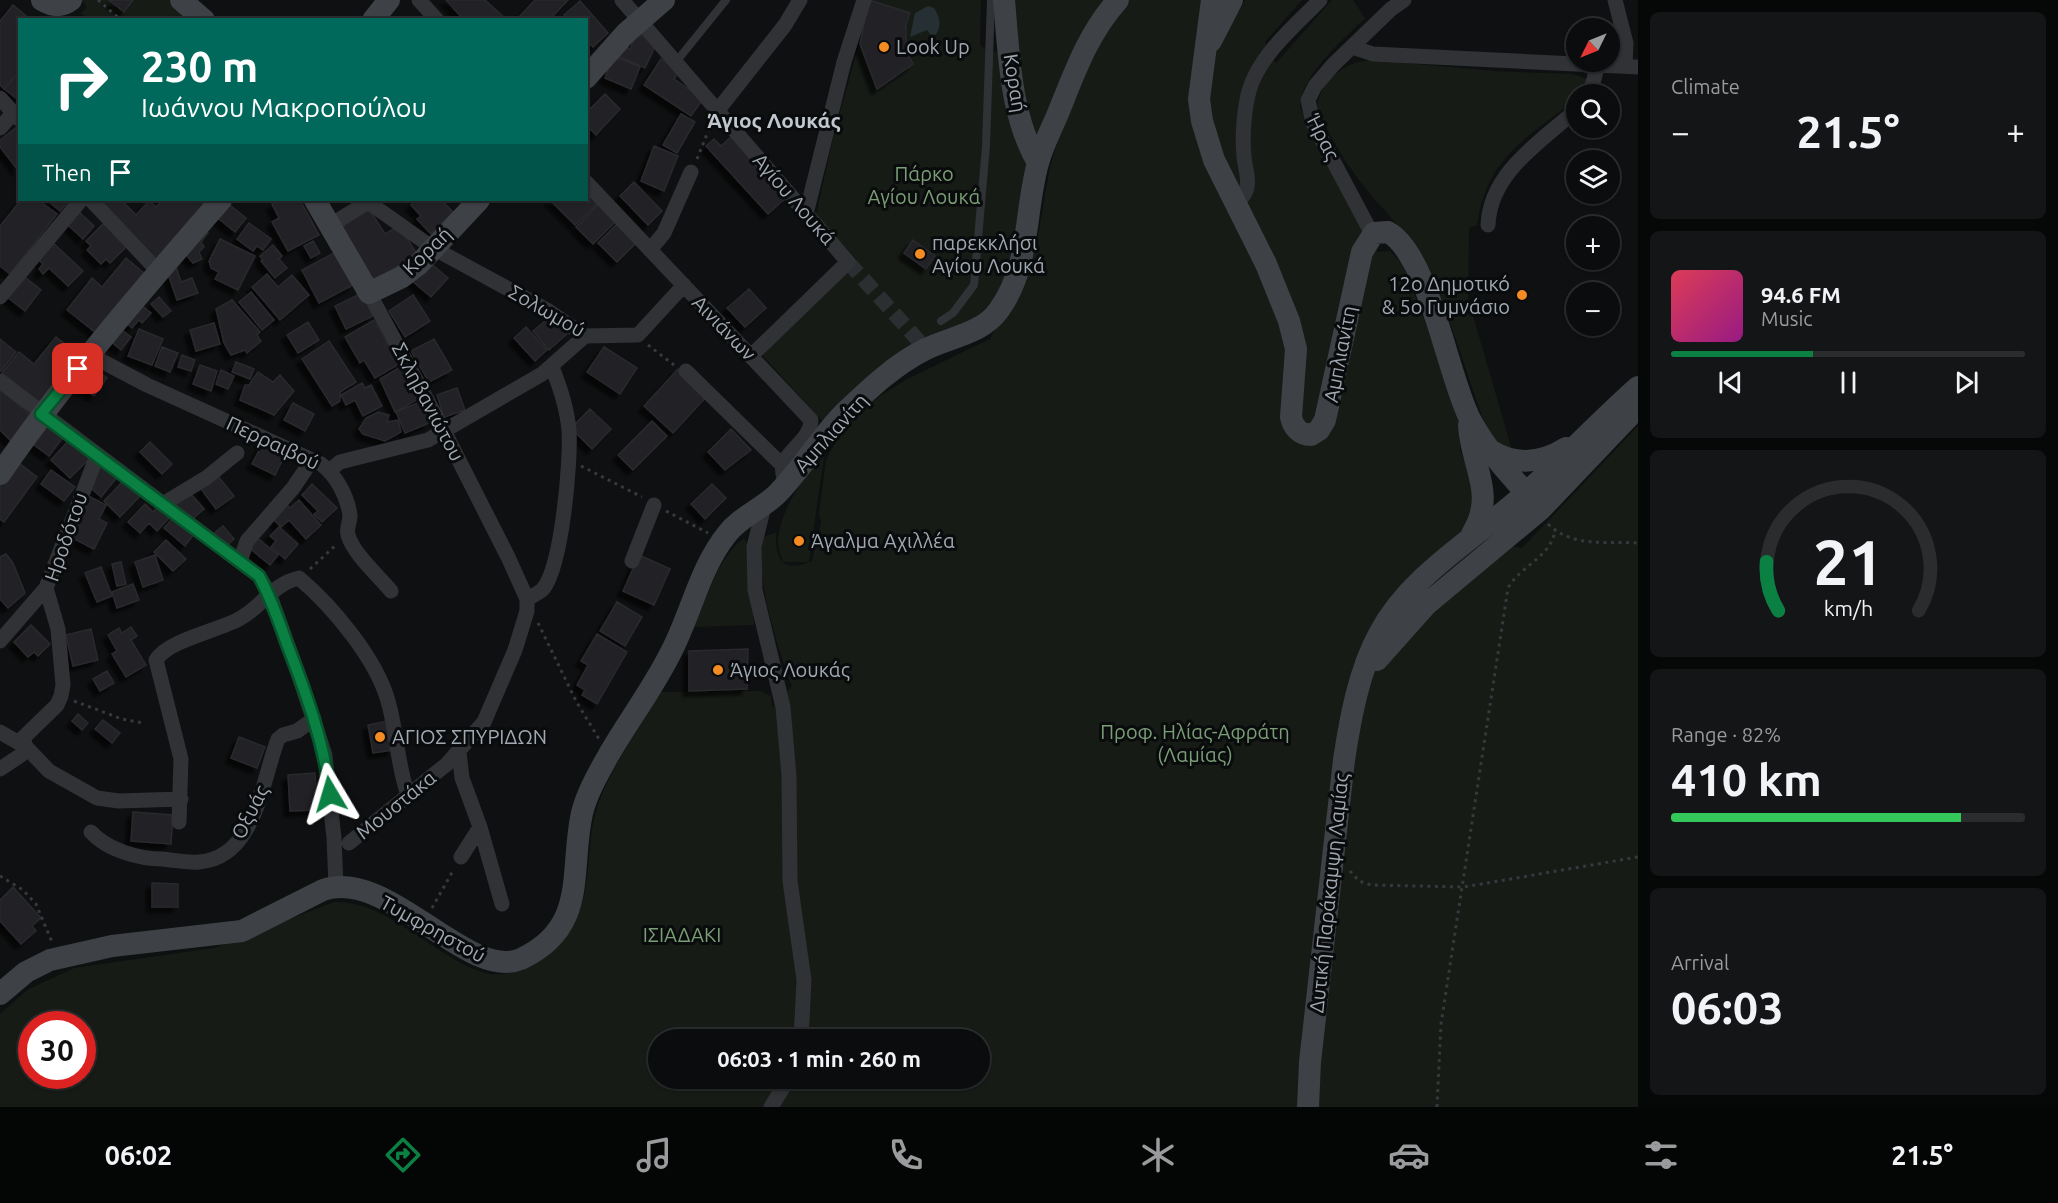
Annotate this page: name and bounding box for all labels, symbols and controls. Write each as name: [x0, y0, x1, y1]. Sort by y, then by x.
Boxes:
north arrow: [1566, 18, 1620, 72]
map controls: [1566, 18, 1620, 336]
place label: Look Up: [896, 35, 970, 58]
marker: Look Up: [877, 40, 891, 54]
icon: right: [42, 42, 120, 120]
text: 230 m: [141, 43, 258, 90]
street label: Κοραή: [1000, 52, 1031, 114]
text: Climate: [1671, 75, 1740, 98]
button: search: [1566, 84, 1620, 138]
text: Ιωάννου Μακροπούλου: [141, 92, 427, 122]
text: 21.5°: [1796, 106, 1900, 157]
district label: Άγιος Λουκάς: [707, 108, 841, 132]
street label: Ήρας: [1302, 109, 1345, 164]
text: −: [1671, 113, 1690, 150]
text: +: [2006, 113, 2025, 150]
street label: Αγίου Λουκά: [749, 148, 840, 249]
button: layers: [1566, 150, 1620, 204]
icon: arrive: [104, 156, 137, 189]
text: Then: [42, 160, 92, 185]
park label: Πάρκο Αγίου Λουκά: [867, 162, 981, 208]
button: +: [1566, 216, 1620, 270]
street label: Κοραή: [397, 222, 456, 279]
place label: παρεκκλήσι Αγίου Λουκά: [932, 231, 1045, 277]
marker: παρεκκλήσι Αγίου Λουκά: [913, 247, 927, 261]
place label: 12ο Δημοτικό & 5ο Γυμνάσιο: [1382, 272, 1510, 318]
street label: Σολωμού: [505, 280, 589, 342]
button: −: [1566, 282, 1620, 336]
text: 94.6 FM: [1761, 282, 1841, 307]
marker: 12ο Δημοτικό & 5ο Γυμνάσιο: [1515, 288, 1529, 302]
street label: Αινιάνων: [688, 291, 761, 365]
street label: Αμπλιανίτη: [1319, 304, 1360, 404]
text: Music: [1761, 307, 1813, 330]
street label: Σκληβανιώτου: [388, 339, 469, 465]
pin: [52, 343, 103, 394]
icon: arrive: [61, 352, 94, 385]
icon: previous: [1714, 366, 1747, 399]
icon: pause: [1832, 366, 1865, 399]
icon: next: [1950, 366, 1983, 399]
street label: Αμπλιανίτη: [789, 389, 872, 477]
street label: Περραιβού: [223, 411, 323, 474]
street label: Ηροδότου: [40, 489, 91, 584]
text: 21: [1813, 527, 1883, 597]
place label: Άγαλμα Αχιλλέα: [811, 529, 955, 552]
marker: Άγαλμα Αχιλλέα: [792, 534, 806, 548]
text: km/h: [1823, 596, 1873, 620]
place label: Άγιος Λουκάς: [730, 658, 850, 681]
marker: Άγιος Λουκάς: [711, 663, 725, 677]
park label: Προφ. Ηλίας-Αφράτη (Λαμίας): [1100, 720, 1290, 766]
text: Range · 82%: [1671, 723, 1781, 746]
place label: ΑΓΙΟΣ ΣΠΥΡΙΔΩΝ: [392, 725, 547, 748]
marker: ΑΓΙΟΣ ΣΠΥΡΙΔΩΝ: [373, 730, 387, 744]
text: 410 km: [1671, 754, 1822, 805]
position arrow: [298, 762, 362, 826]
street label: Μουστάκα: [351, 766, 440, 844]
street label: Δυτική Παράκαμψη Λαμίας: [1304, 772, 1353, 1014]
street label: Οξυάς: [226, 781, 274, 843]
street label: Τυμφρηστού: [377, 890, 490, 967]
park label: ΙΣΙΑΔΑΚΙ: [643, 923, 721, 946]
text: Arrival: [1671, 951, 1729, 974]
text: 06:03: [1671, 982, 1784, 1033]
speed limit sign: 30: [18, 1011, 96, 1089]
text: 06:03 · 1 min · 260 m: [717, 1046, 921, 1071]
icon: directions: [382, 1134, 424, 1176]
icon: music: [633, 1134, 675, 1176]
icon: phone: [885, 1134, 927, 1176]
icon: climate: [1137, 1134, 1179, 1176]
icon: car: [1388, 1134, 1430, 1176]
icon: filters: [1640, 1134, 1682, 1176]
text: 06:02: [105, 1140, 172, 1170]
text: 21.5°: [1891, 1140, 1953, 1170]

